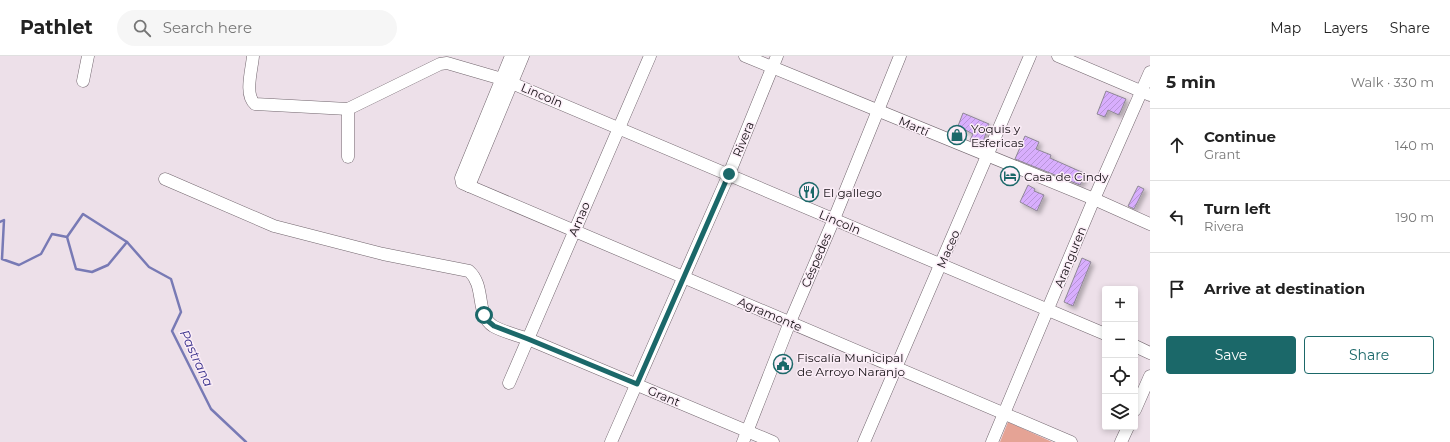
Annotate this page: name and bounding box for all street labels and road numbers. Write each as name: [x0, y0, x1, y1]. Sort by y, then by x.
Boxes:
street label: Lincoln: [519, 80, 565, 110]
street label: Martí: [897, 113, 932, 139]
street label: Rivera: [729, 119, 757, 159]
street label: Arnao: [565, 199, 593, 239]
street label: Lincoln: [817, 207, 863, 237]
street label: Aranguren: [1051, 224, 1089, 290]
street label: Maceo: [933, 228, 963, 270]
street label: Céspedes: [798, 230, 834, 290]
street label: Agramonte: [736, 294, 804, 334]
street label: Grant: [646, 383, 683, 410]

